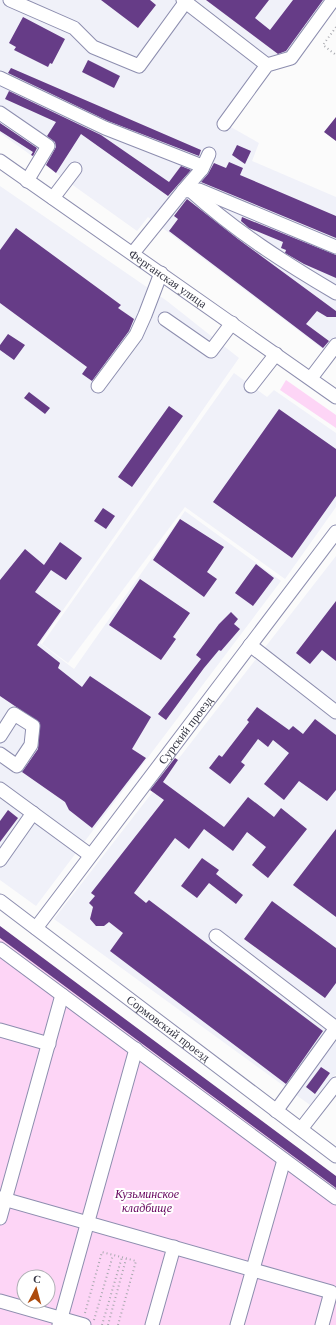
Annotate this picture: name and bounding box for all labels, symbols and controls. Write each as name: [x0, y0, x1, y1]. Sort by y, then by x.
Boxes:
street label: Ферганская улица: [126, 247, 210, 311]
street label: Сурский проезд: [156, 694, 216, 767]
street label: Сормовский проезд: [124, 993, 212, 1065]
park label: Кузьминское кладбище: [114, 1187, 180, 1215]
north arrow: [16, 1269, 56, 1309]
text: С: [32, 1273, 42, 1285]

